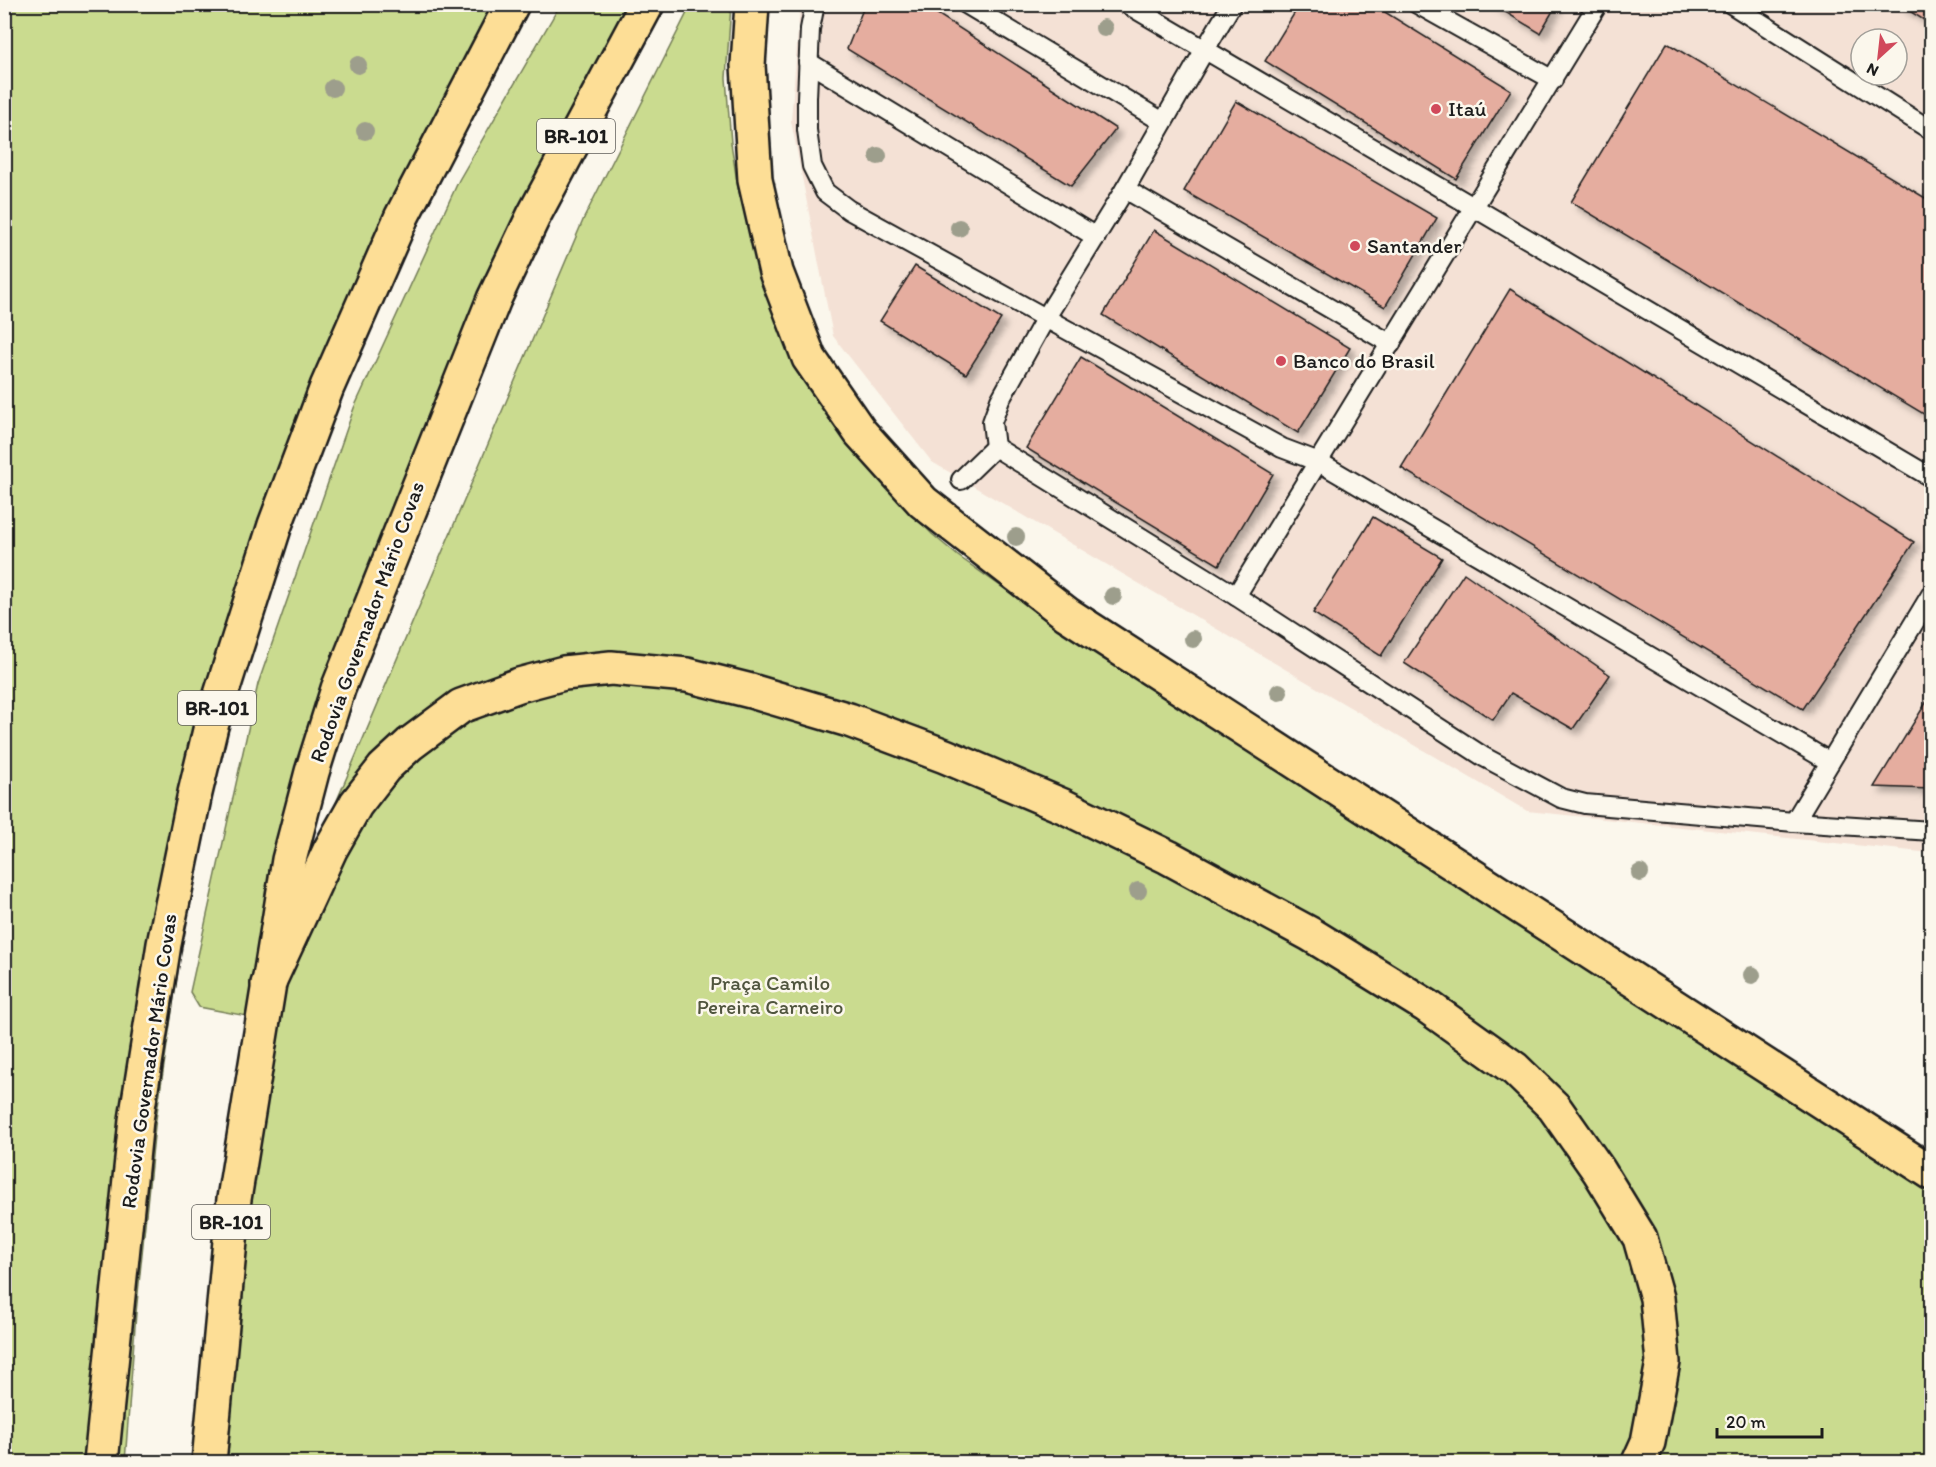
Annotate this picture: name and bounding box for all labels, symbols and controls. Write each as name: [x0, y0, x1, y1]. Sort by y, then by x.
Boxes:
north arrow: [1849, 27, 1909, 87]
text: N: [1863, 59, 1882, 81]
place label: Itaú: [1448, 96, 1487, 121]
marker: Itaú: [1429, 102, 1443, 116]
road number: BR-101: [537, 119, 615, 153]
place label: Santander: [1367, 233, 1461, 258]
marker: Santander: [1348, 239, 1362, 253]
place label: Banco do Brasil: [1293, 348, 1435, 373]
marker: Banco do Brasil: [1274, 354, 1288, 368]
street label: Rodovia Governador Mário Covas: [304, 478, 429, 766]
road number: BR-101: [178, 691, 256, 725]
street label: Rodovia Governador Mário Covas: [115, 912, 182, 1210]
park label: Praça Camilo Pereira Carneiro: [697, 970, 843, 1019]
road number: BR-101: [192, 1205, 270, 1239]
scale bar: [1717, 1401, 1822, 1439]
text: 20 m: [1726, 1411, 1766, 1433]

